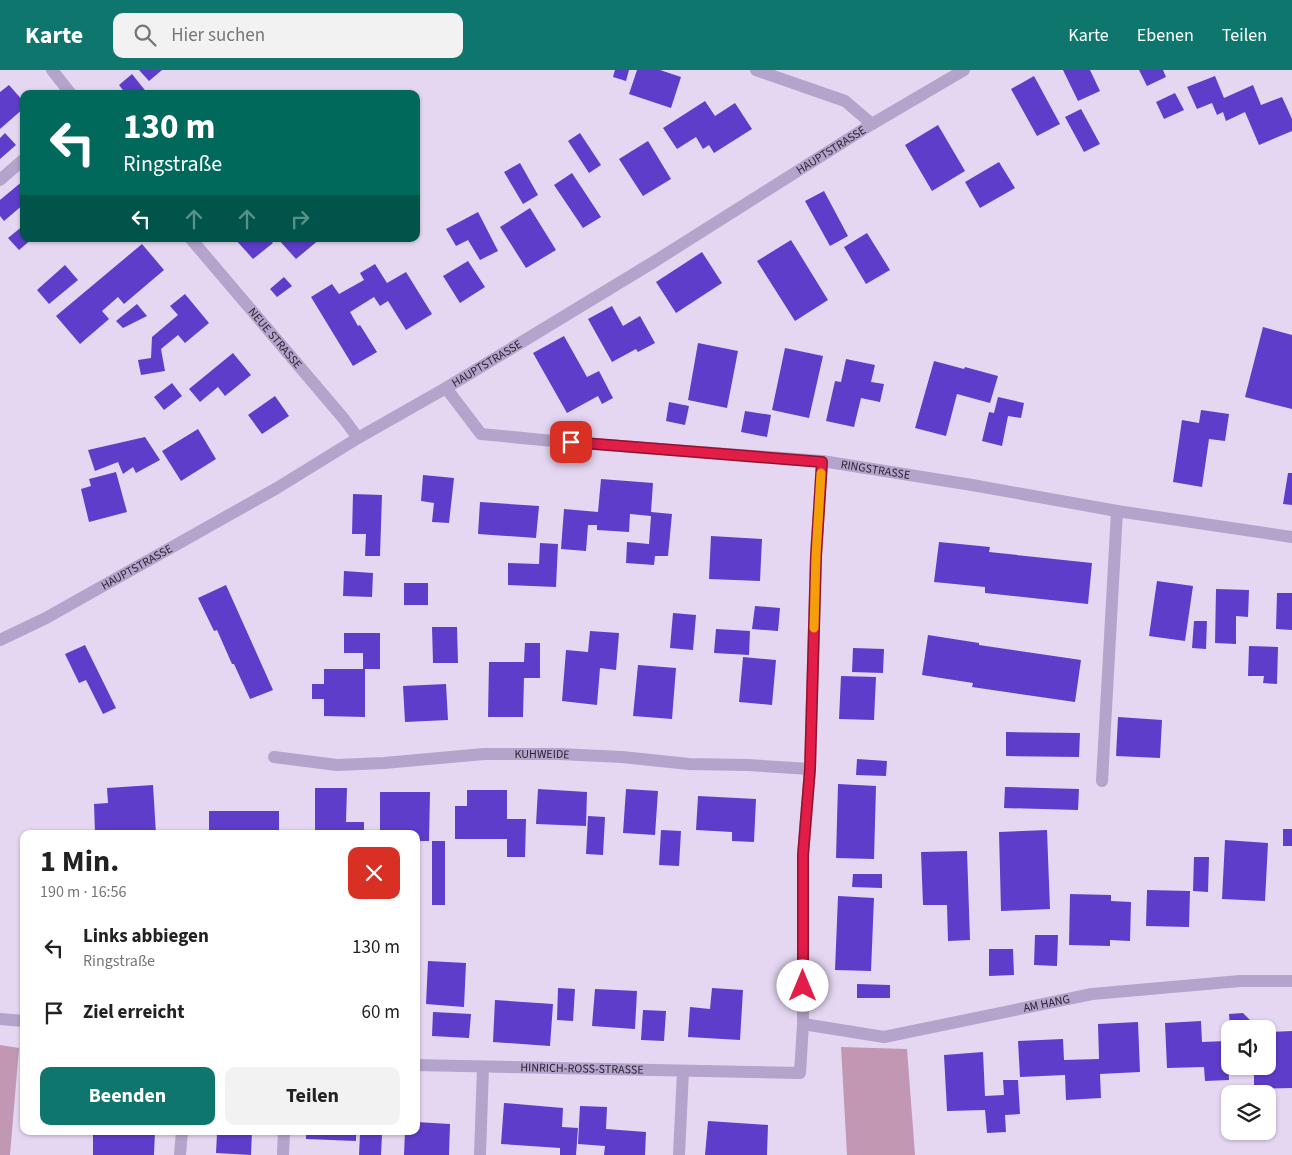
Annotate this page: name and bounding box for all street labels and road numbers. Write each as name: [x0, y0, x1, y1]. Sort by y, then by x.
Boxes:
street label: HAUPTSTRASSE: [793, 122, 869, 178]
street label: NEUE STRASSE: [244, 304, 306, 372]
street label: HAUPTSTRASSE: [448, 335, 525, 391]
street label: RINGSTRASSE: [839, 456, 911, 483]
street label: HAUPTSTRASSE: [98, 540, 175, 594]
street label: KUHWEIDE: [515, 745, 570, 763]
street label: AM HANG: [1022, 990, 1071, 1017]
street label: HINRICH-ROSS-STRASSE: [520, 1059, 644, 1078]

